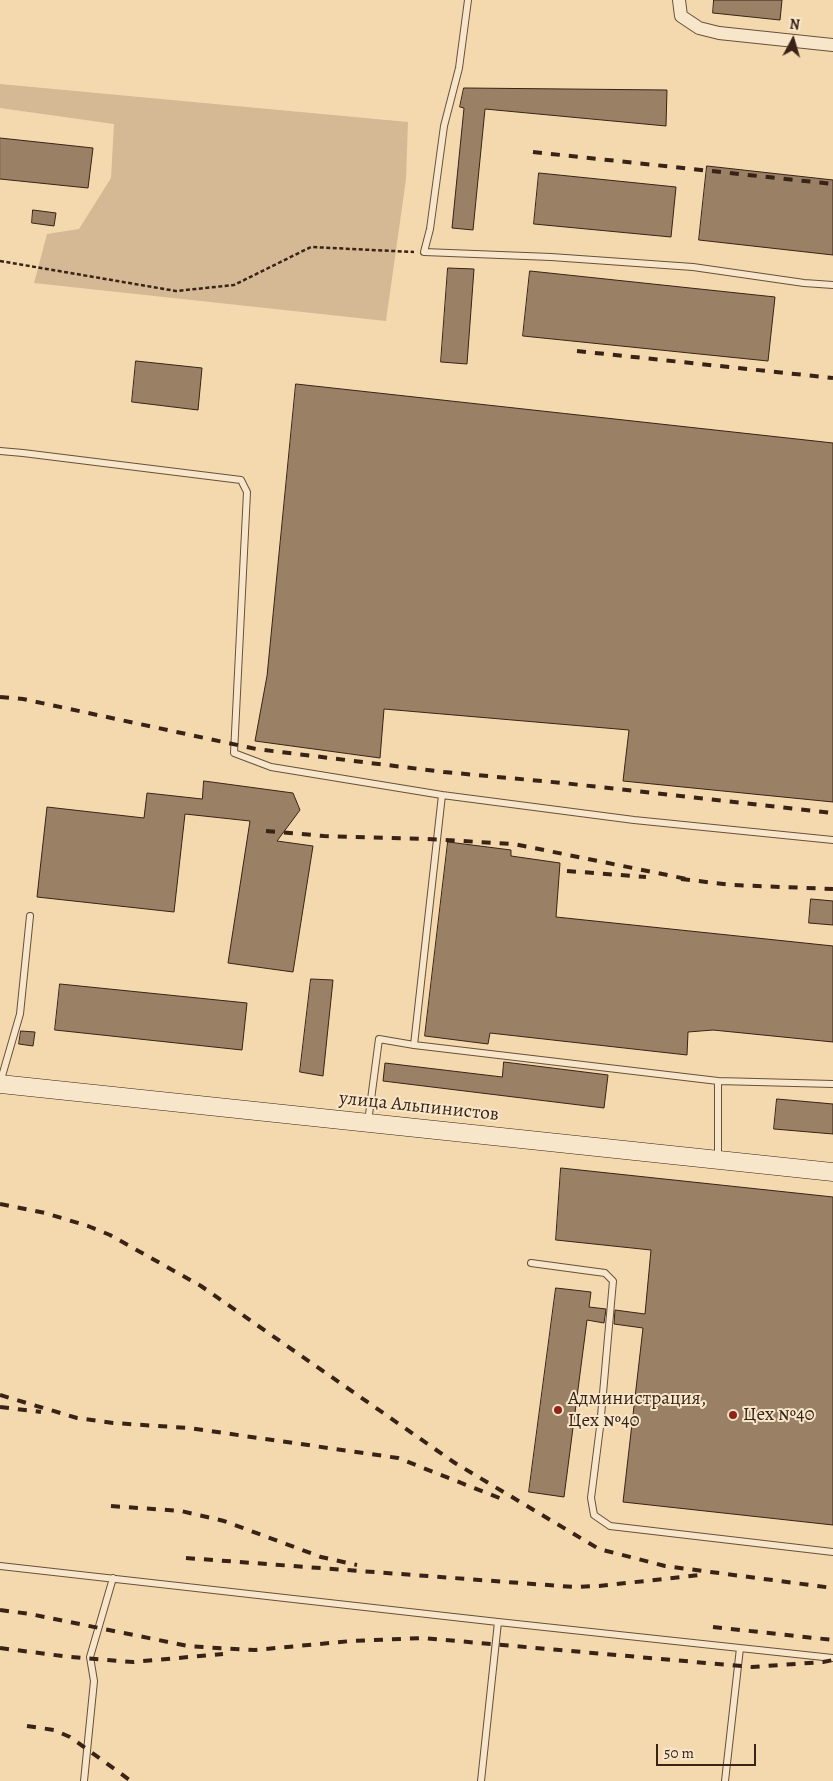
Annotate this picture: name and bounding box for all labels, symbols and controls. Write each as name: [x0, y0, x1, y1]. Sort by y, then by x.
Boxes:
north arrow: [768, 15, 818, 65]
text: N: [789, 15, 801, 35]
street label: улица Альпинистов: [338, 1087, 500, 1127]
place label: Администрация, Цех №40: [568, 1388, 706, 1432]
marker: Администрация, Цех №40: [552, 1404, 564, 1416]
place label: Цех №40: [743, 1404, 815, 1426]
marker: Цех №40: [727, 1409, 739, 1421]
scale bar: [658, 1734, 758, 1766]
text: 50 m: [664, 1743, 694, 1763]

